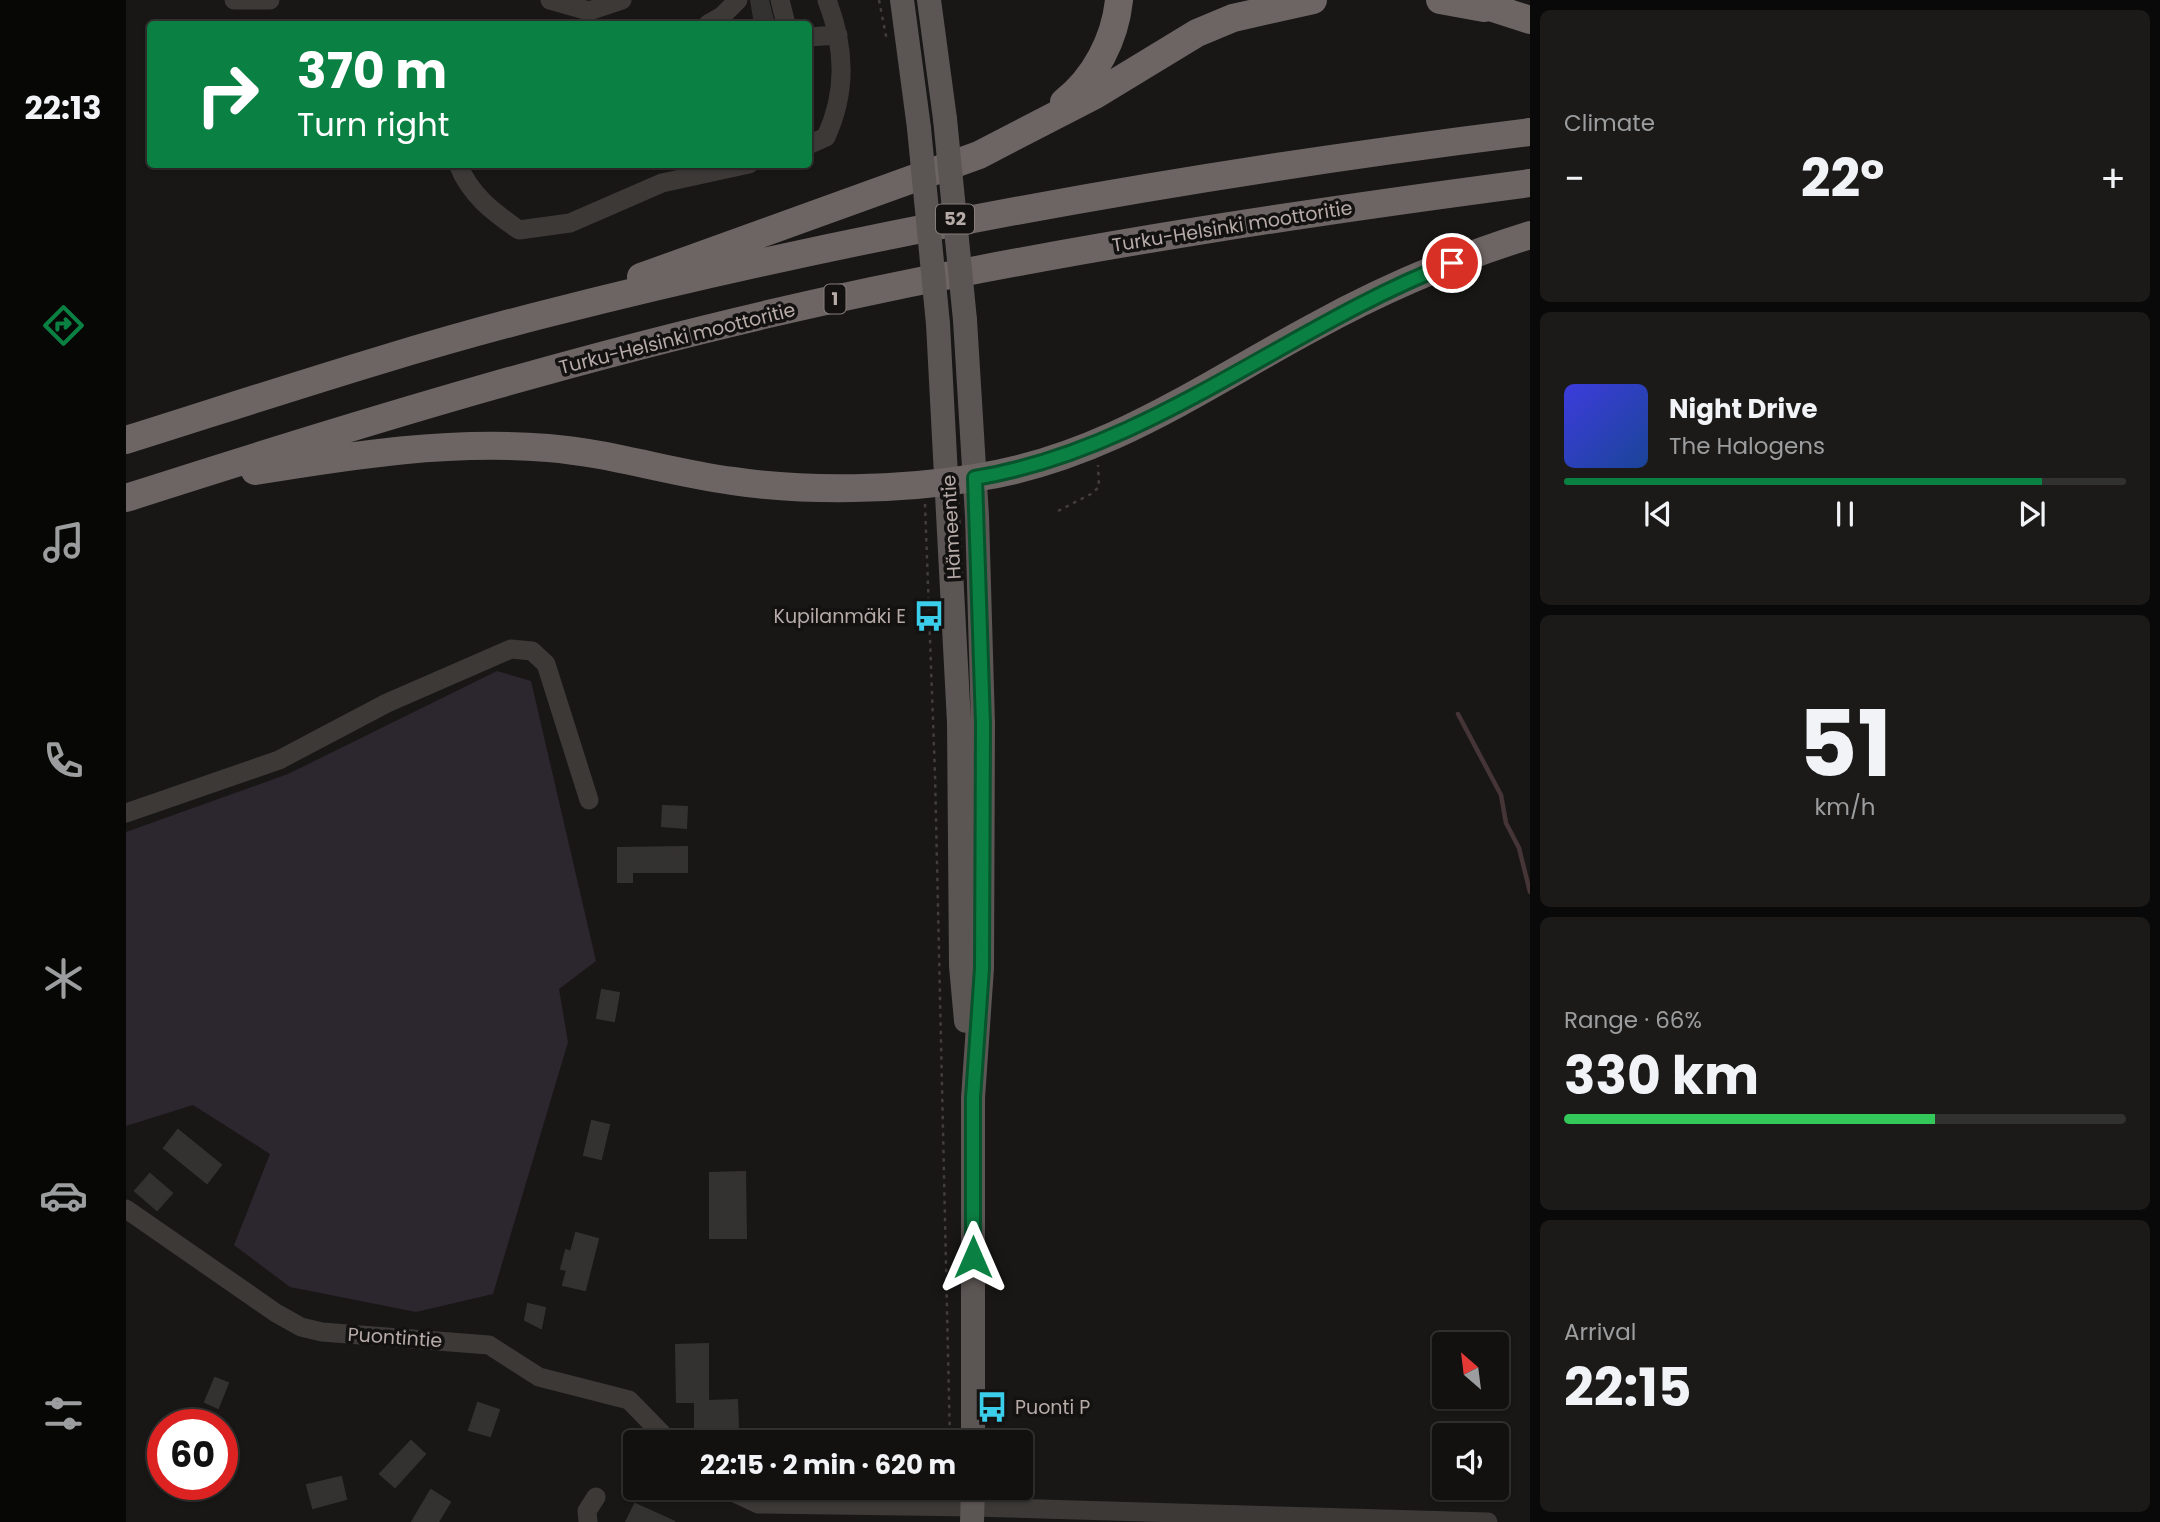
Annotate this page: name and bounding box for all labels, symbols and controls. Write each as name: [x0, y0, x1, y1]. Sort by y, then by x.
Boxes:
text: 370 m: [297, 37, 447, 105]
icon: right: [182, 49, 273, 140]
text: 22:13: [24, 85, 102, 130]
text: Turn right: [297, 102, 449, 147]
text: Climate: [1564, 107, 1655, 139]
text: 22°: [1801, 142, 1884, 215]
text: −: [1564, 152, 1585, 205]
text: +: [2100, 152, 2126, 205]
street label: Turku-Helsinki moottoritie: [1110, 194, 1354, 259]
road number: 52: [936, 204, 974, 233]
pin: [1422, 233, 1482, 293]
icon: arrive: [1433, 244, 1471, 282]
road number: 1: [824, 284, 846, 314]
street label: Turku-Helsinki moottoritie: [556, 296, 798, 381]
icon: directions: [39, 301, 88, 350]
text: Night Drive: [1669, 391, 1817, 427]
text: The Halogens: [1669, 430, 1825, 462]
street label: Hämeentie: [935, 474, 968, 580]
icon: previous: [1639, 495, 1677, 533]
icon: pause: [1826, 495, 1864, 533]
icon: next: [2013, 495, 2051, 533]
icon: music: [39, 518, 88, 567]
bus stop icon: Kupilanmäki E: [912, 599, 946, 633]
place label: Kupilanmäki E: [774, 603, 906, 630]
text: 51: [1798, 680, 1892, 808]
icon: phone: [39, 736, 88, 785]
text: km/h: [1814, 791, 1876, 823]
icon: climate: [39, 954, 88, 1003]
text: Range · 66%: [1564, 1004, 1702, 1036]
text: 330 km: [1564, 1039, 1759, 1112]
icon: car: [39, 1171, 88, 1220]
position arrow: [936, 1220, 1010, 1294]
text: Arrival: [1564, 1316, 1636, 1348]
street label: Puontintie: [347, 1321, 443, 1354]
north arrow: [1432, 1332, 1508, 1409]
map controls: [1432, 1332, 1509, 1500]
text: 22:15: [1564, 1351, 1692, 1424]
icon: filters: [39, 1389, 88, 1438]
bus stop icon: Puonti P: [975, 1390, 1009, 1424]
place label: Puonti P: [1015, 1394, 1090, 1421]
speed limit sign: 60: [147, 1409, 238, 1500]
button: sound: [1432, 1423, 1509, 1500]
text: 22:15 · 2 min · 620 m: [700, 1447, 956, 1483]

